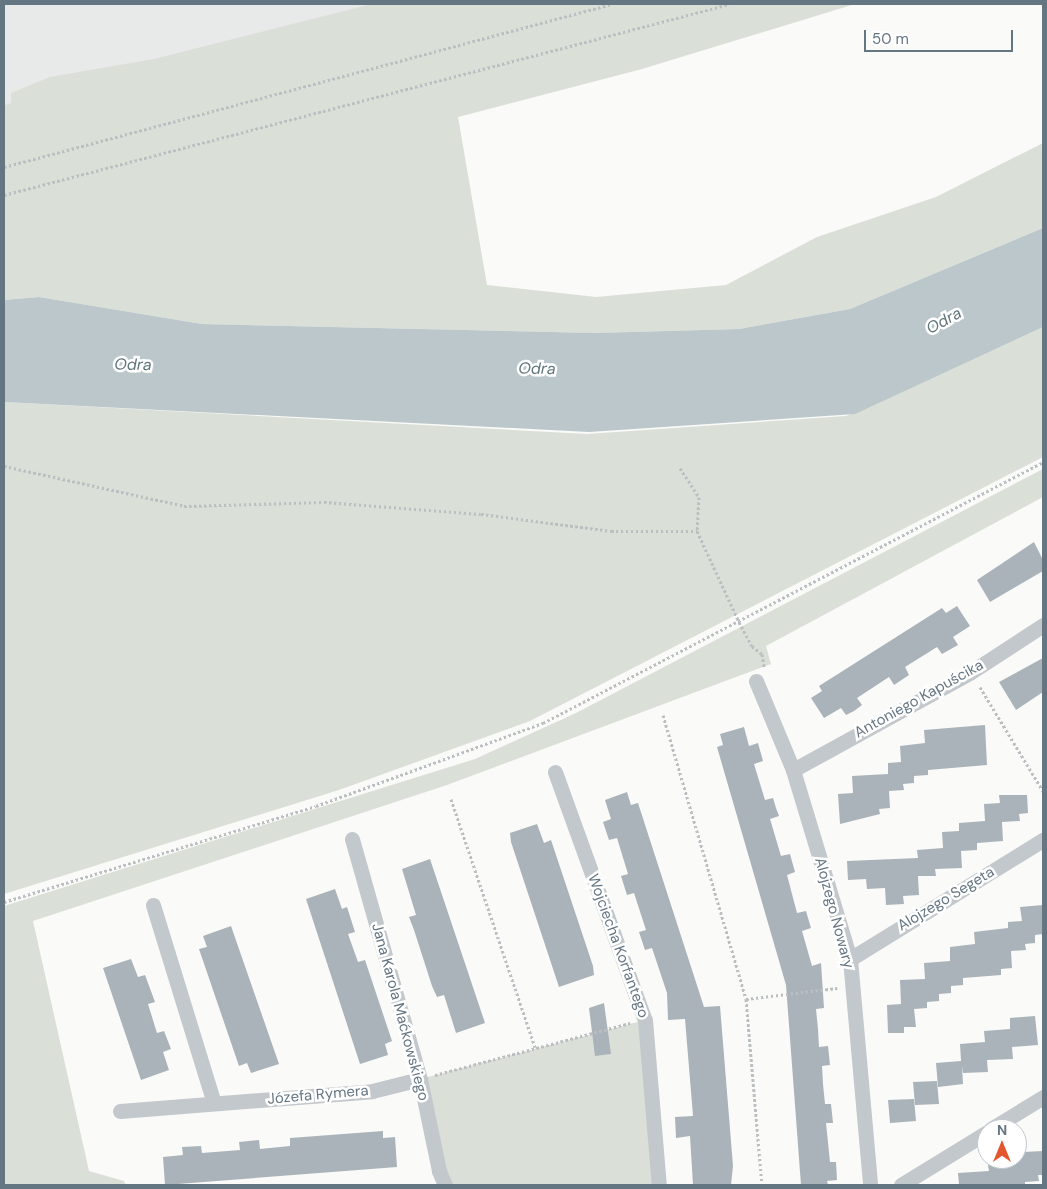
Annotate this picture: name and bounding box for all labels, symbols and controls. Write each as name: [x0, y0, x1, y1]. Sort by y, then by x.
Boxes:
scale bar: [867, 20, 1016, 52]
text: 50 m: [872, 29, 909, 49]
water label: Odra: [923, 304, 965, 338]
water label: Odra: [114, 355, 152, 375]
water label: Odra: [518, 359, 556, 379]
street label: Antoniego Kapuścika: [851, 656, 987, 742]
street label: Alojzego Nowary: [811, 855, 857, 971]
street label: Alojzego Segeta: [894, 863, 998, 935]
street label: Wojciecha Korfantego: [584, 872, 652, 1020]
street label: Jana Karola Maćkowskiego: [368, 921, 432, 1103]
street label: Józefa Rymera: [267, 1082, 369, 1108]
north arrow: [977, 1119, 1027, 1169]
text: N: [997, 1121, 1007, 1139]

